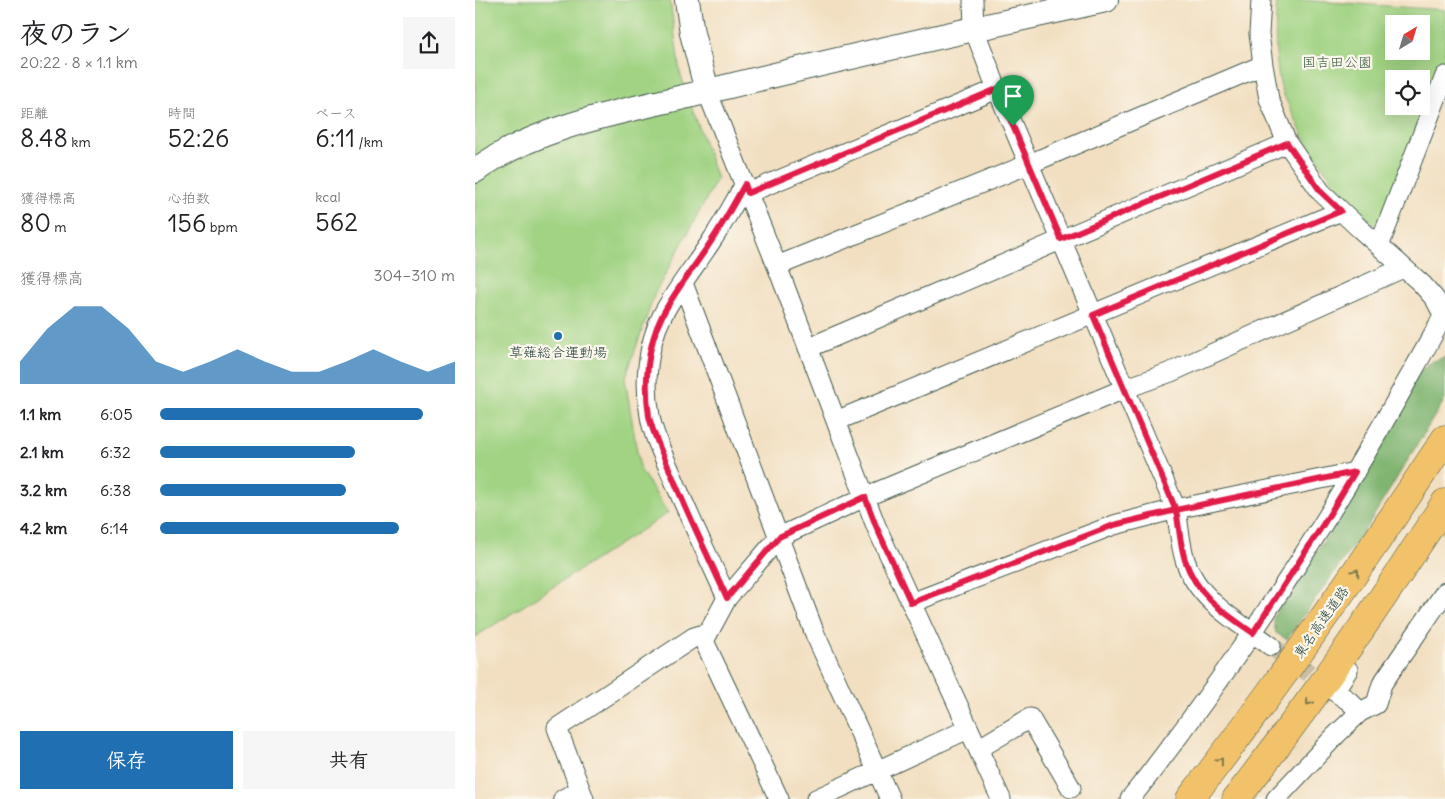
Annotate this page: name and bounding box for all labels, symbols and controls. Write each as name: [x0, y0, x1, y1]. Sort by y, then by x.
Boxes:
text: 夜のラン: [20, 15, 132, 51]
north arrow: [1385, 15, 1430, 60]
map controls: [1385, 15, 1430, 115]
button: share: [403, 17, 455, 69]
text: 20:22 · 8 × 1.1 km: [20, 52, 138, 72]
park label: 国吉田公園: [1302, 53, 1372, 71]
button: locate: [1385, 70, 1430, 115]
pin: [992, 75, 1034, 126]
icon: arrive: [999, 82, 1027, 110]
text: 距離: [20, 104, 48, 122]
text: 時間: [168, 104, 196, 122]
text: ペース: [315, 104, 357, 122]
text: 8.48: [20, 122, 68, 154]
text: 52:26: [168, 122, 230, 154]
text: 6:11: [315, 122, 355, 154]
text: km: [68, 133, 91, 151]
text: /km: [355, 133, 383, 151]
text: kcal: [315, 188, 341, 206]
text: 獲得標高: [20, 189, 76, 207]
text: 心拍数: [168, 189, 210, 207]
text: 562: [315, 206, 358, 238]
text: 80: [20, 207, 51, 239]
text: 156: [168, 207, 206, 239]
text: m: [51, 218, 66, 236]
text: bpm: [206, 218, 238, 236]
text: 304–310 m: [373, 265, 455, 285]
text: 獲得標高: [20, 268, 84, 288]
marker: 草薙総合運動場: [552, 330, 564, 342]
place label: 草薙総合運動場: [509, 343, 607, 361]
text: 1.1 km: [20, 404, 61, 424]
text: 6:05: [100, 404, 133, 424]
text: 2.1 km: [20, 442, 64, 462]
text: 6:32: [100, 442, 131, 462]
text: 3.2 km: [20, 480, 67, 500]
text: 6:38: [100, 480, 131, 500]
text: 4.2 km: [20, 518, 67, 538]
text: 6:14: [100, 518, 128, 538]
one-way arrow: [1350, 569, 1359, 578]
street label: 東名高速道路: [1290, 582, 1352, 662]
one-way arrow: [1306, 696, 1314, 705]
button: 保存: [20, 731, 233, 789]
button: 共有: [243, 731, 455, 789]
one-way arrow: [1214, 757, 1223, 766]

